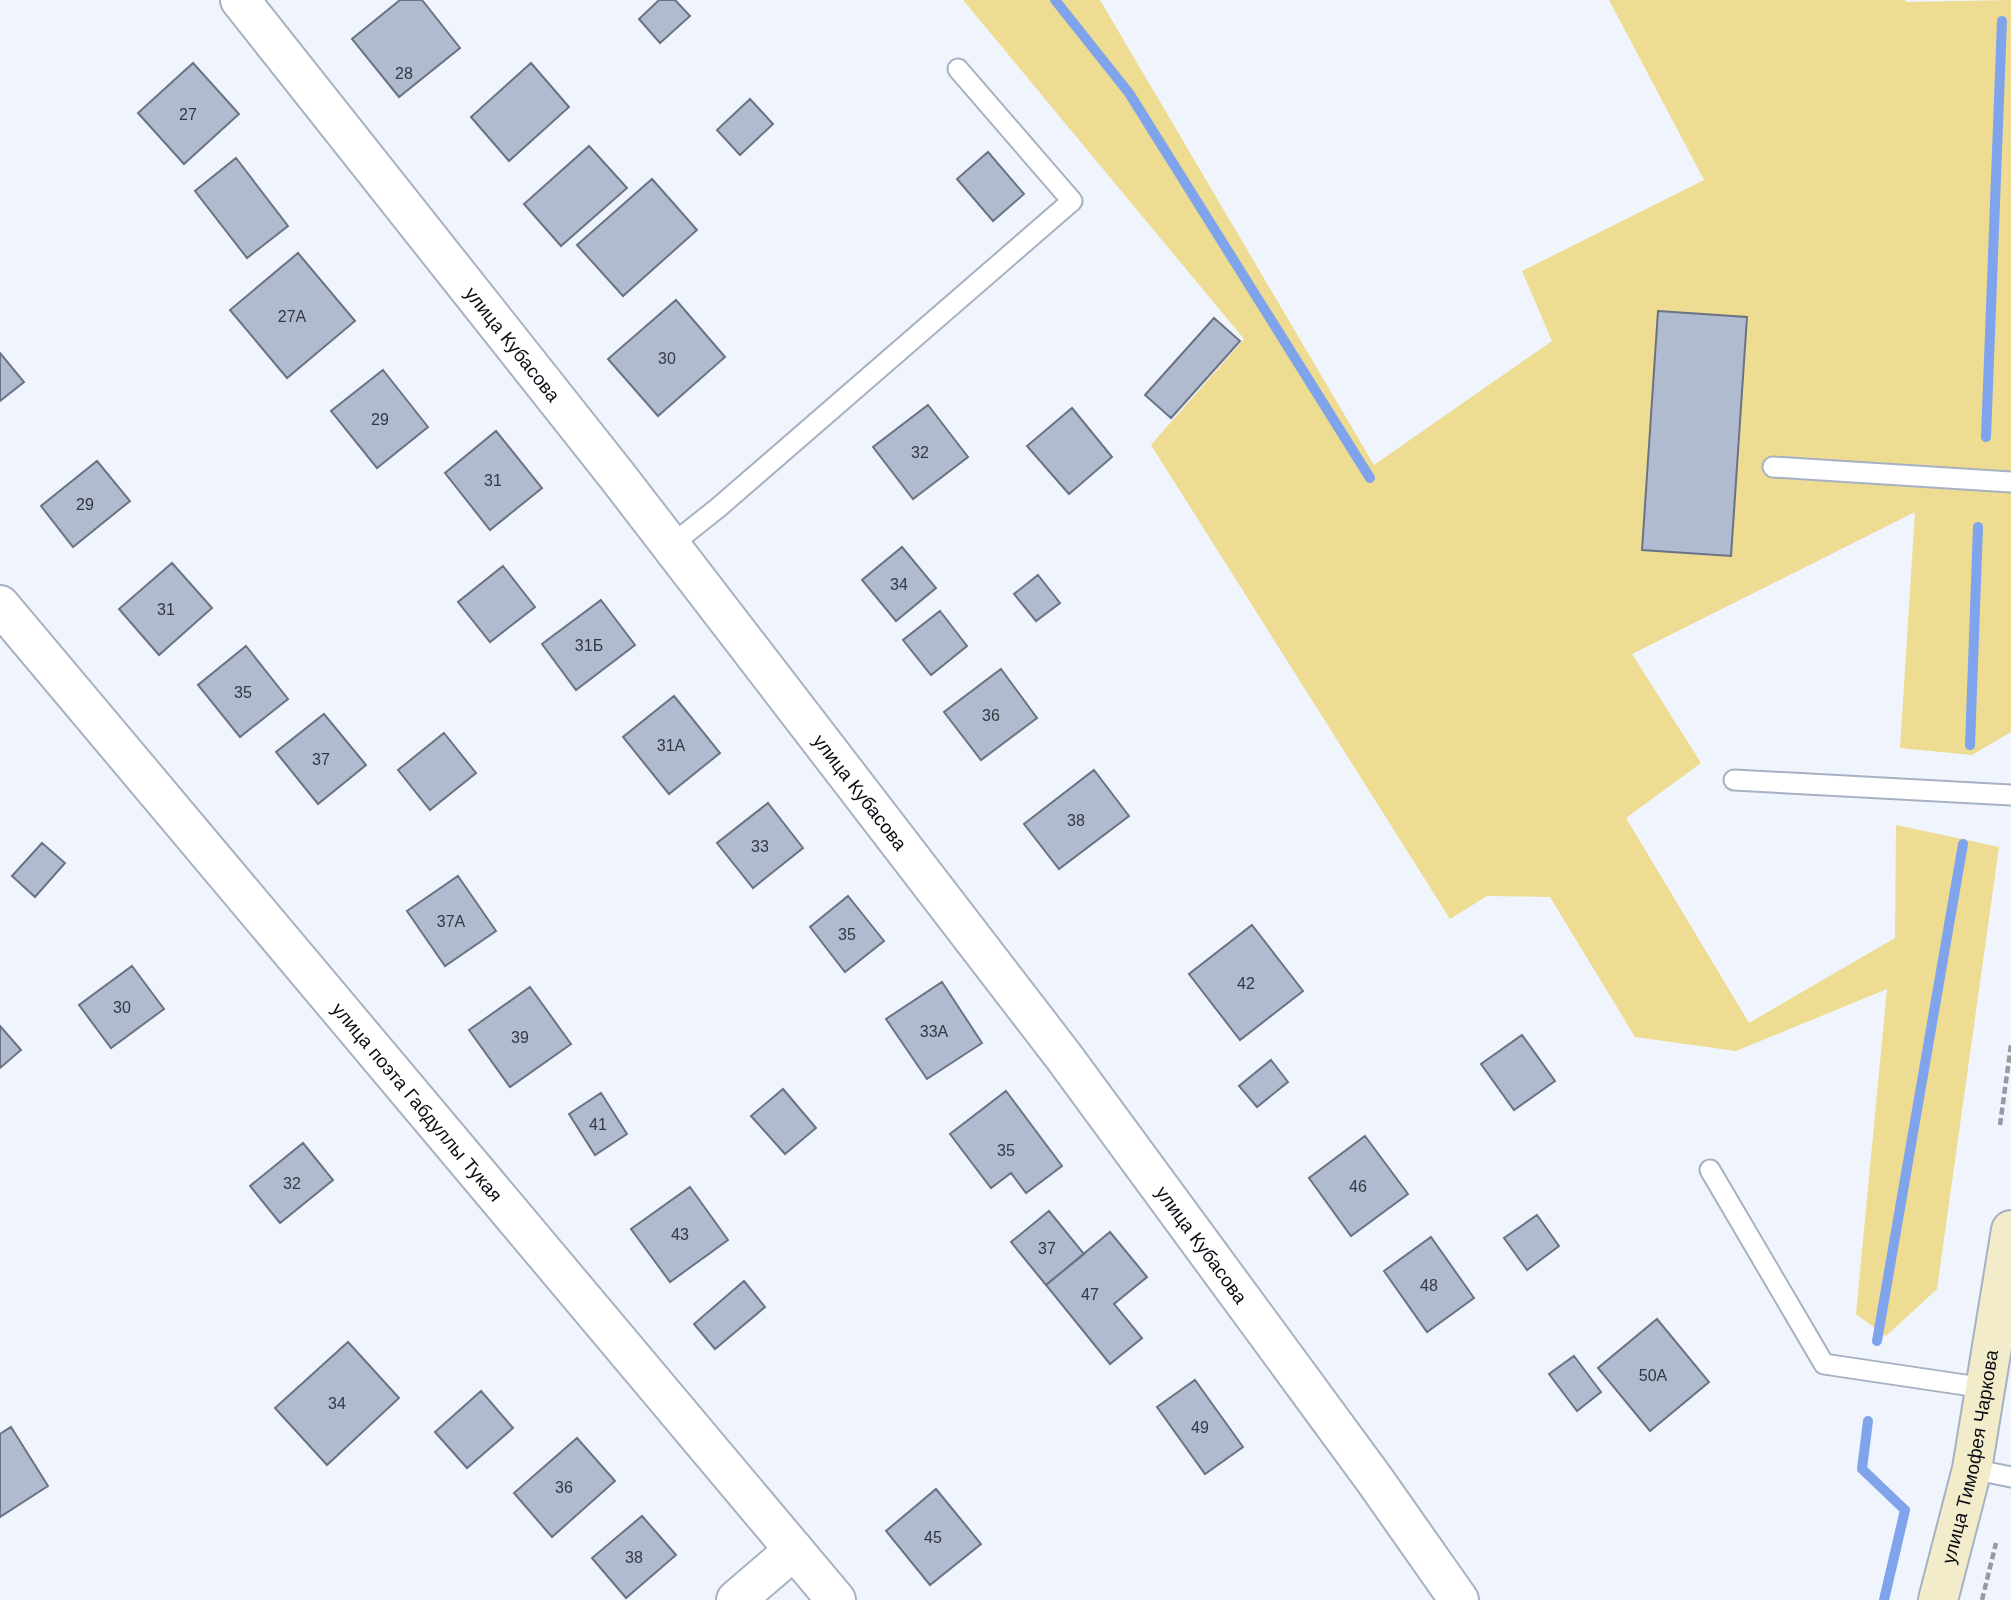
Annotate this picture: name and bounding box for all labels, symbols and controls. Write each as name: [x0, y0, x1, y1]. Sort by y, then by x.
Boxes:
house number: 28: [395, 65, 413, 82]
house number: 27: [179, 106, 197, 123]
street label: улица Кубасова: [461, 283, 564, 406]
house number: 27А: [278, 308, 307, 325]
house number: 30: [658, 350, 676, 367]
house number: 29: [371, 411, 389, 428]
house number: 32: [911, 444, 929, 461]
house number: 31: [484, 472, 502, 489]
house number: 29: [76, 496, 94, 513]
house number: 34: [890, 576, 908, 593]
house number: 31: [157, 601, 175, 618]
house number: 31Б: [575, 637, 603, 654]
house number: 35: [234, 684, 252, 701]
house number: 36: [982, 707, 1000, 724]
street label: улица Кубасова: [809, 730, 911, 855]
house number: 31А: [657, 737, 686, 754]
house number: 37: [312, 751, 330, 768]
house number: 38: [1067, 812, 1085, 829]
house number: 33: [751, 838, 769, 855]
house number: 37А: [437, 913, 466, 930]
house number: 35: [838, 926, 856, 943]
house number: 42: [1237, 975, 1255, 992]
house number: 30: [113, 999, 131, 1016]
street label: улица поэта Габдуллы Тукая: [328, 999, 506, 1206]
house number: 33А: [920, 1023, 949, 1040]
house number: 39: [511, 1029, 529, 1046]
house number: 41: [589, 1116, 607, 1133]
house number: 35: [997, 1142, 1015, 1159]
house number: 32: [283, 1175, 301, 1192]
house number: 46: [1349, 1178, 1367, 1195]
street label: улица Кубасова: [1151, 1182, 1252, 1308]
house number: 43: [671, 1226, 689, 1243]
house number: 37: [1038, 1240, 1056, 1257]
house number: 48: [1420, 1277, 1438, 1294]
house number: 47: [1081, 1286, 1099, 1303]
street label: улица Тимофея Чаркова: [1938, 1348, 2002, 1566]
house number: 50А: [1639, 1367, 1668, 1384]
house number: 34: [328, 1395, 346, 1412]
house number: 49: [1191, 1419, 1209, 1436]
house number: 36: [555, 1479, 573, 1496]
house number: 45: [924, 1529, 942, 1546]
house number: 38: [625, 1549, 643, 1566]

